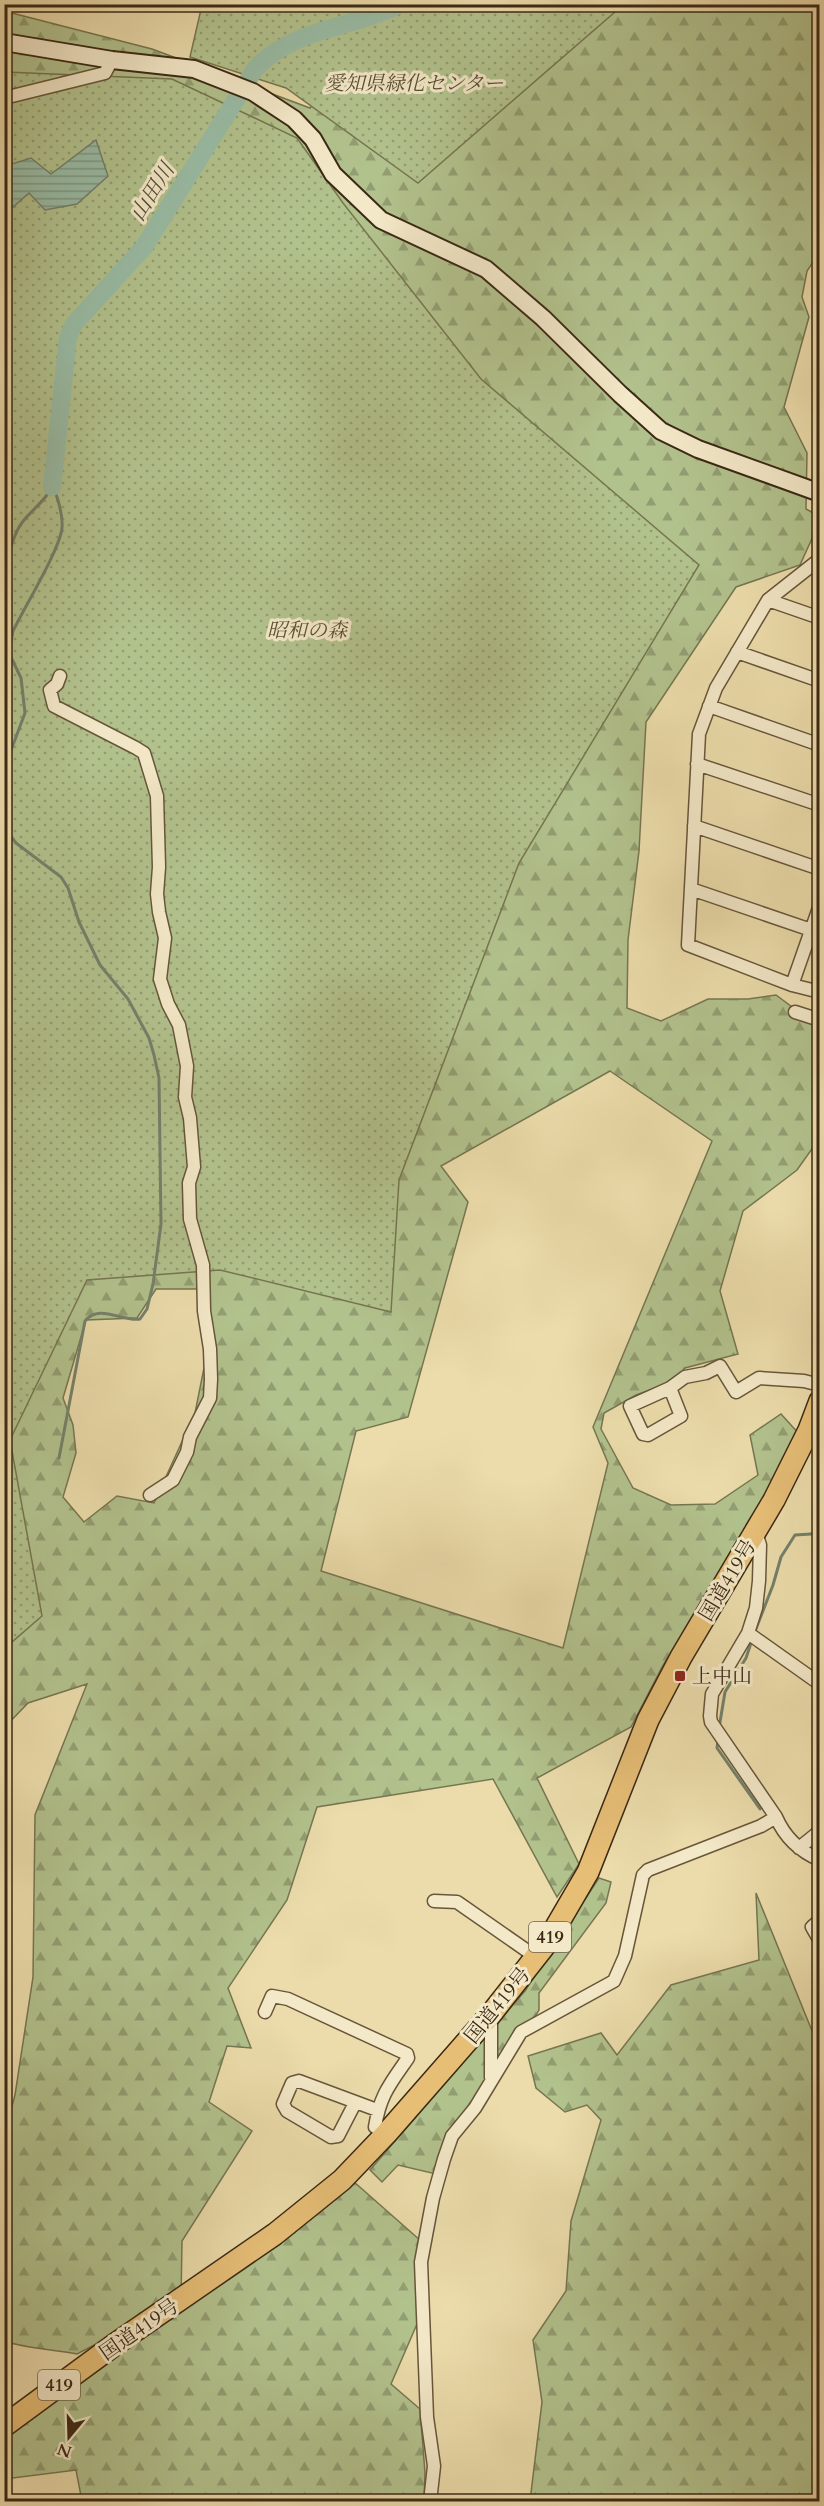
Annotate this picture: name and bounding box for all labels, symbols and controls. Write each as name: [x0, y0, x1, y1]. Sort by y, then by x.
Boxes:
park label: 愛知県緑化センター: [324, 70, 504, 97]
water label: 山田川: [123, 156, 182, 227]
park label: 昭和の森: [267, 617, 349, 644]
street label: 国道419号: [692, 1534, 762, 1626]
place label: 上中山: [692, 1663, 752, 1690]
marker: 上中山: [673, 1669, 687, 1683]
road number: 419: [529, 1922, 571, 1952]
street label: 国道419号: [458, 1962, 536, 2049]
street label: 国道419号: [94, 2292, 184, 2366]
road number: 419: [38, 2370, 80, 2400]
north arrow: [39, 2407, 99, 2467]
text: N: [54, 2438, 75, 2463]

